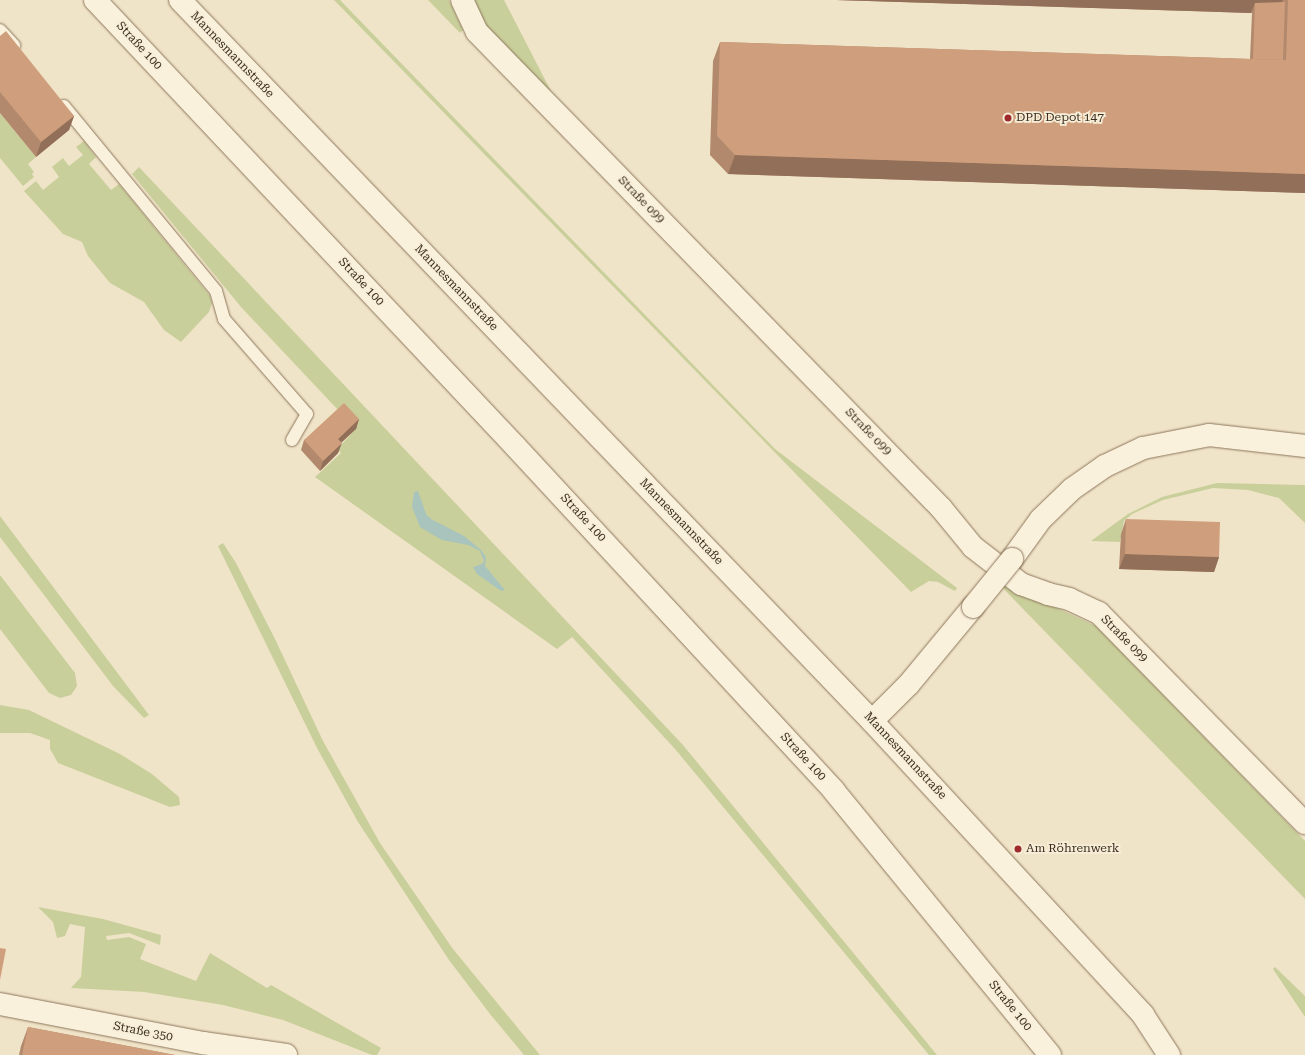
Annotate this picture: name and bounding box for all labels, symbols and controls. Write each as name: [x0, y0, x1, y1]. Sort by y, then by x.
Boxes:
street label: Mannesmannstraße: [187, 9, 277, 101]
street label: Straße 100: [113, 19, 165, 73]
place label: DPD Depot 147: [1016, 111, 1104, 125]
marker: DPD Depot 147: [1003, 113, 1013, 123]
street label: Straße 099: [615, 173, 667, 227]
street label: Mannesmannstraße: [411, 242, 501, 334]
street label: Straße 100: [335, 255, 387, 309]
street label: Straße 099: [842, 405, 894, 459]
street label: Mannesmannstraße: [636, 476, 726, 568]
street label: Straße 100: [557, 491, 609, 545]
street label: Straße 099: [1098, 613, 1150, 665]
street label: Mannesmannstraße: [861, 709, 949, 803]
street label: Straße 100: [777, 730, 829, 784]
place label: Am Röhrenwerk: [1026, 842, 1119, 856]
marker: Am Röhrenwerk: [1013, 844, 1023, 854]
street label: Straße 100: [985, 978, 1035, 1034]
street label: Straße 350: [112, 1019, 174, 1045]

